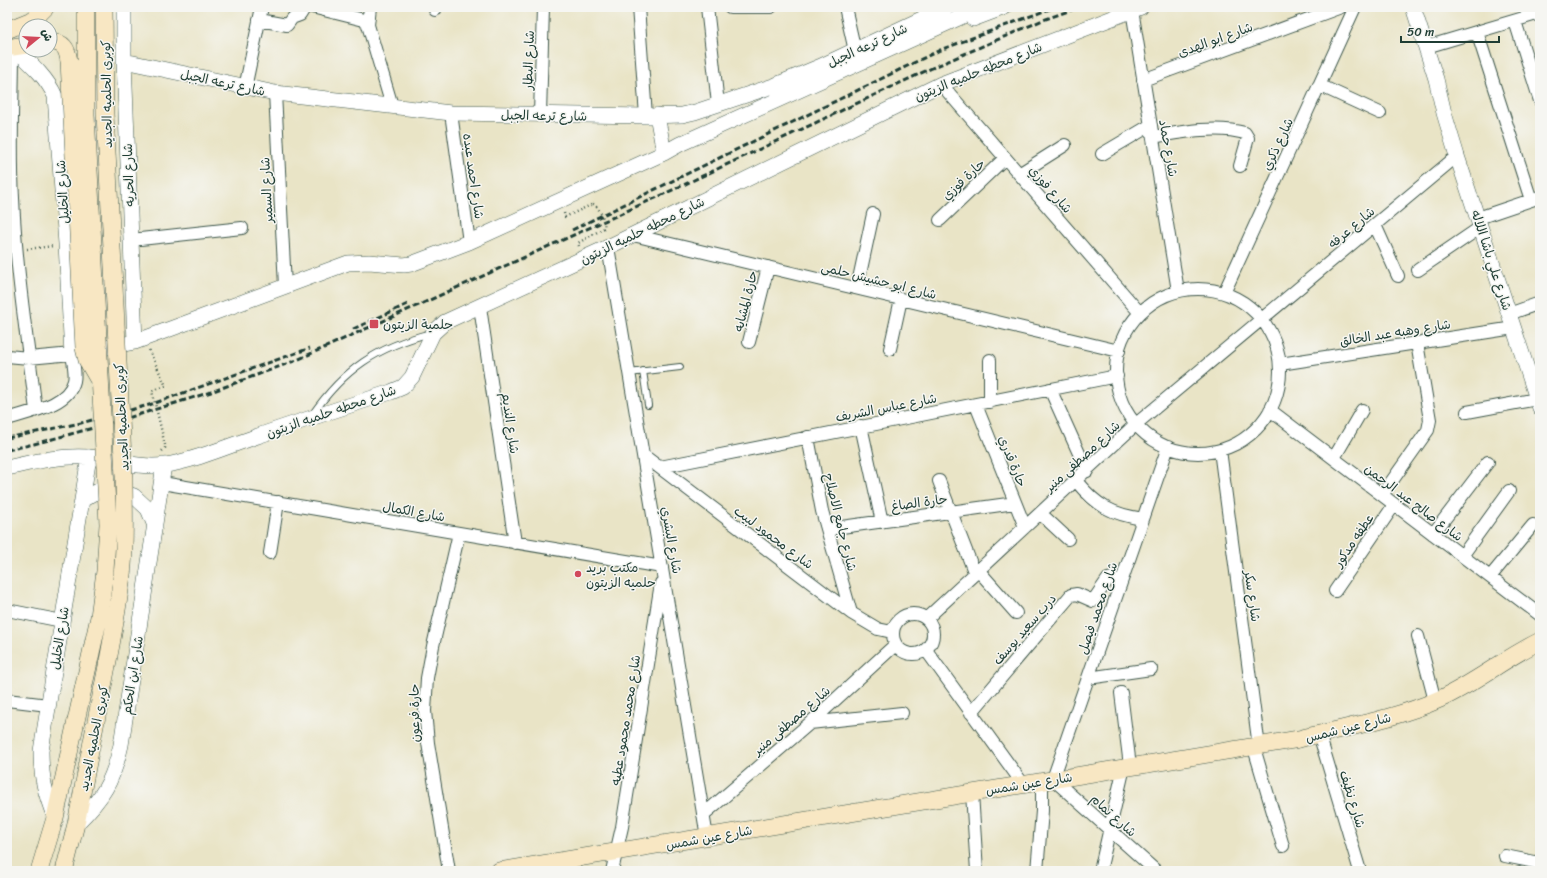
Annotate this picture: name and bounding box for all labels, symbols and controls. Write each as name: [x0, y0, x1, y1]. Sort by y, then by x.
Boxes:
street label: شارع ابو الهدى: [1174, 15, 1256, 64]
street label: شارع ترعه الجبل: [823, 17, 911, 74]
north arrow: [18, 18, 58, 58]
scale bar: [1401, 18, 1499, 44]
text: 50 m: [1407, 21, 1434, 43]
text: ش: [36, 26, 58, 44]
street label: شارع البطار: [516, 30, 541, 91]
street label: شارع محطه حلميه الزيتون: [911, 35, 1046, 108]
street label: كوبرى الحلميه الجديد: [94, 39, 119, 148]
street label: شارع ترعه الجبل: [178, 62, 268, 103]
street label: شارع ترعه الجبل: [501, 103, 587, 128]
street label: شارع ذكري: [1255, 114, 1300, 174]
street label: شارع حماد: [1152, 118, 1185, 179]
street label: شارع احمد عبده: [456, 132, 491, 220]
street label: شارع الحريه: [116, 143, 141, 207]
street label: حارة فوزي: [936, 153, 991, 206]
street label: شارع السمير: [253, 156, 280, 224]
street label: شارع الخليل: [49, 159, 76, 225]
street label: شارع فوزي: [1023, 160, 1078, 219]
street label: شارع محطه حلميه الزيتون: [576, 190, 709, 271]
street label: شارع عرفه: [1322, 200, 1380, 254]
street label: شارع علي باشا اللاله: [1464, 207, 1519, 314]
street label: شارع ابو حشيش حلمى: [819, 255, 939, 306]
street label: حارة المشايه: [727, 268, 764, 334]
street label: شارع وهبه عبد الخالق: [1338, 312, 1452, 353]
place label: حلمية الزيتون: [383, 313, 453, 336]
marker: حلمية الزيتون: [368, 318, 380, 330]
street label: كوبرى الحلميه الجديد: [107, 362, 136, 472]
street label: شارع محطه حلميه الزيتون: [263, 378, 399, 445]
street label: شارع عباس الشريف: [833, 386, 939, 429]
street label: شارع النديم: [495, 391, 526, 455]
street label: شارع مصطفى منير: [1038, 415, 1126, 499]
street label: حارة قدري: [992, 432, 1033, 491]
street label: شارع صالح عبد الرحمن: [1359, 457, 1468, 547]
street label: شارع جامع الاصلاح: [817, 471, 864, 574]
street label: حارة الصاغ: [889, 487, 949, 518]
street label: شارع الكمال: [381, 495, 447, 528]
street label: شارع محمود لبيب: [729, 500, 819, 575]
street label: شارع البشري: [654, 505, 689, 576]
street label: عطفه مدكور: [1326, 509, 1380, 573]
place label: مكتب بريد حلميه الزيتون: [586, 556, 656, 594]
street label: شارع محمد فيصل: [1071, 559, 1124, 657]
street label: شارع سكر: [1237, 568, 1267, 623]
marker: مكتب بريد حلميه الزيتون: [573, 569, 583, 579]
street label: درب سعيد يوسف: [987, 588, 1062, 670]
street label: شارع الخليل: [43, 605, 76, 671]
street label: شارع ابن الحكم: [115, 634, 150, 716]
street label: شارع محمد محمود عطيه: [604, 653, 647, 787]
street label: شارع مصطفى منير: [746, 680, 836, 762]
street label: كوبرى الحلميه الجديد: [72, 682, 115, 793]
street label: حارة فرعون: [402, 683, 427, 742]
street label: شارع عين شمس: [1303, 706, 1393, 749]
street label: شارع عين شمس: [984, 765, 1074, 802]
street label: شارع نظيف: [1333, 767, 1372, 831]
street label: شارع تمام: [1085, 788, 1142, 843]
street label: شارع عين شمس: [664, 819, 754, 856]

